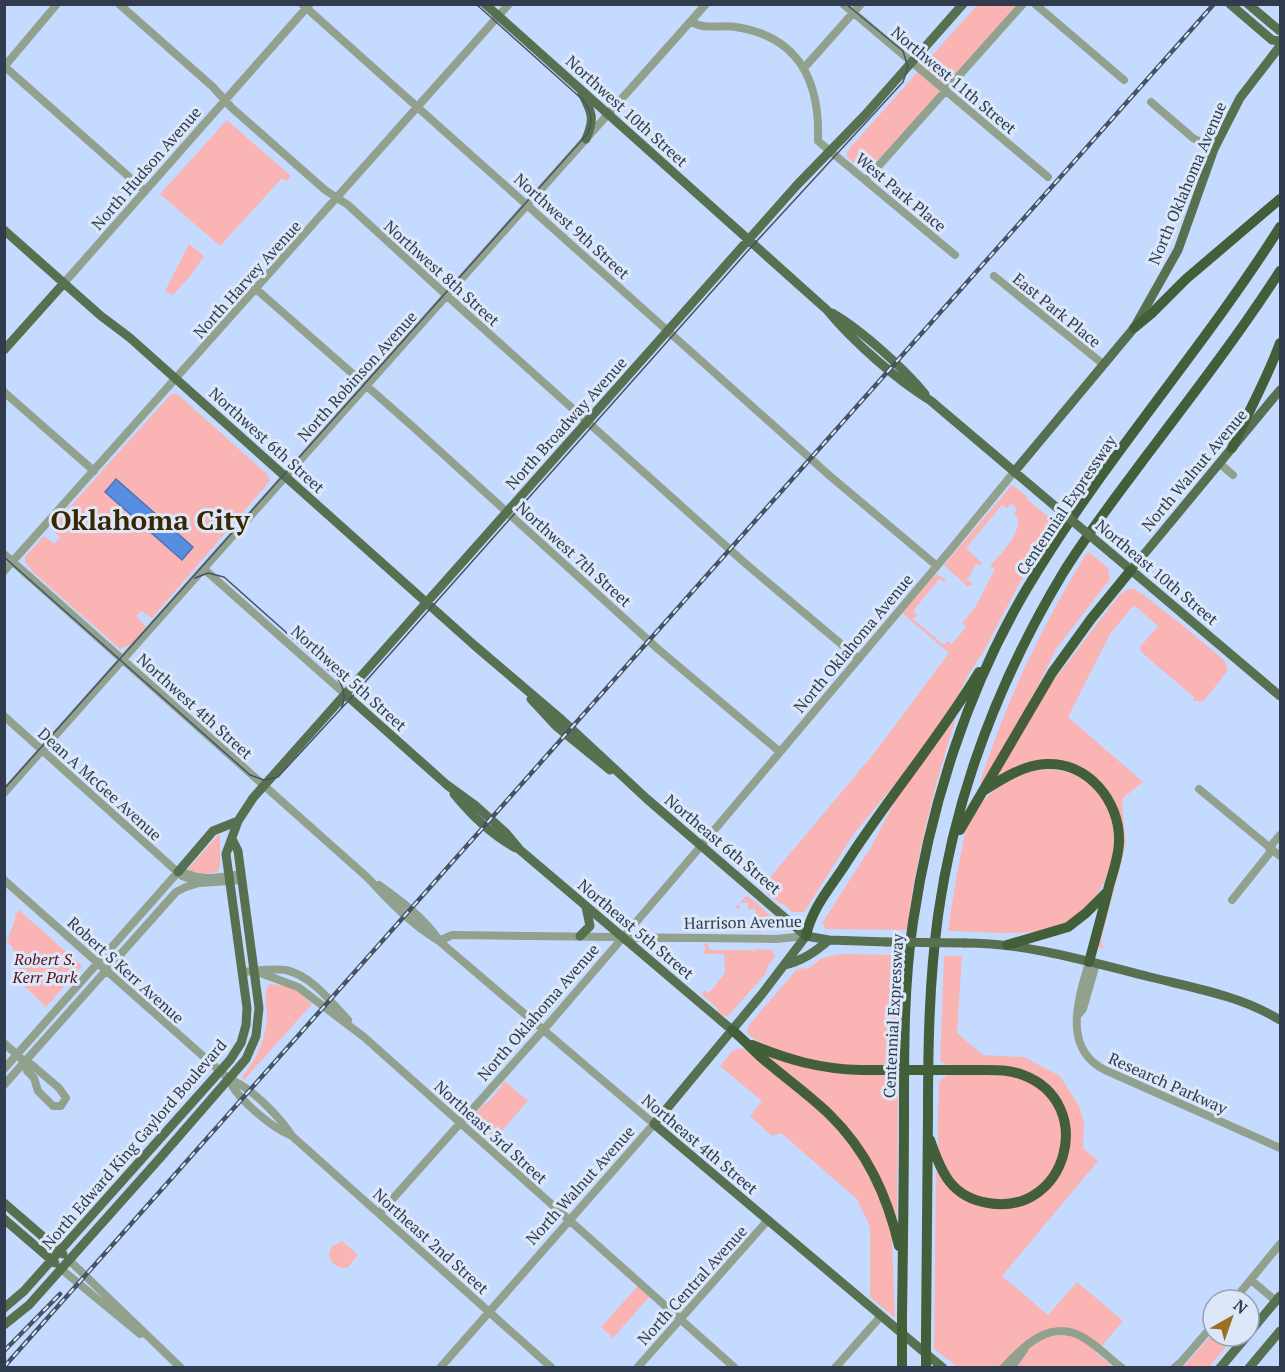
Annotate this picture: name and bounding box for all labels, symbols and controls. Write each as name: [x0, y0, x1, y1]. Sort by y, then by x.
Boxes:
street label: Northwest 11th Street: [887, 21, 1021, 139]
street label: Northwest 10th Street: [561, 50, 693, 172]
street label: North Oklahoma Avenue: [1143, 98, 1231, 268]
street label: North Hudson Avenue: [86, 102, 206, 234]
street label: West Park Place: [851, 147, 951, 237]
street label: Northwest 9th Street: [509, 168, 635, 284]
street label: North Harvey Avenue: [188, 215, 306, 343]
street label: Northwest 8th Street: [379, 215, 505, 331]
street label: East Park Place: [1008, 268, 1106, 352]
street label: North Robinson Avenue: [292, 306, 422, 446]
street label: North Broadway Avenue: [500, 352, 632, 494]
street label: Northwest 6th Street: [204, 382, 330, 498]
street label: North Walnut Avenue: [1136, 404, 1252, 536]
street label: Centennial Expressway: [1011, 430, 1122, 579]
street label: Northwest 7th Street: [512, 496, 636, 612]
district label: Oklahoma City: [50, 501, 251, 538]
street label: Northeast 10th Street: [1091, 514, 1223, 630]
street label: North Oklahoma Avenue: [788, 569, 918, 717]
street label: Northwest 5th Street: [286, 620, 412, 736]
street label: Northwest 4th Street: [132, 648, 258, 764]
street label: Dean A McGee Avenue: [33, 722, 167, 846]
street label: Northeast 6th Street: [660, 789, 786, 899]
street label: Northeast 5th Street: [573, 874, 699, 984]
street label: Harrison Avenue: [684, 910, 802, 934]
street label: Robert S Kerr Avenue: [63, 912, 189, 1028]
street label: Centennial Expressway: [878, 932, 908, 1099]
street label: North Oklahoma Avenue: [472, 939, 604, 1085]
park label: Robert S. Kerr Park: [12, 948, 78, 988]
street label: North Edward King Gaylord Boulevard: [37, 1034, 231, 1254]
street label: Research Parkway: [1105, 1047, 1232, 1119]
street label: Northeast 3rd Street: [430, 1075, 552, 1189]
street label: Northeast 4th Street: [637, 1089, 763, 1199]
street label: North Walnut Avenue: [521, 1121, 639, 1249]
street label: Northeast 2nd Street: [368, 1183, 494, 1299]
street label: North Central Avenue: [632, 1220, 752, 1350]
north arrow: [1201, 1288, 1261, 1348]
text: N: [1229, 1294, 1252, 1319]

